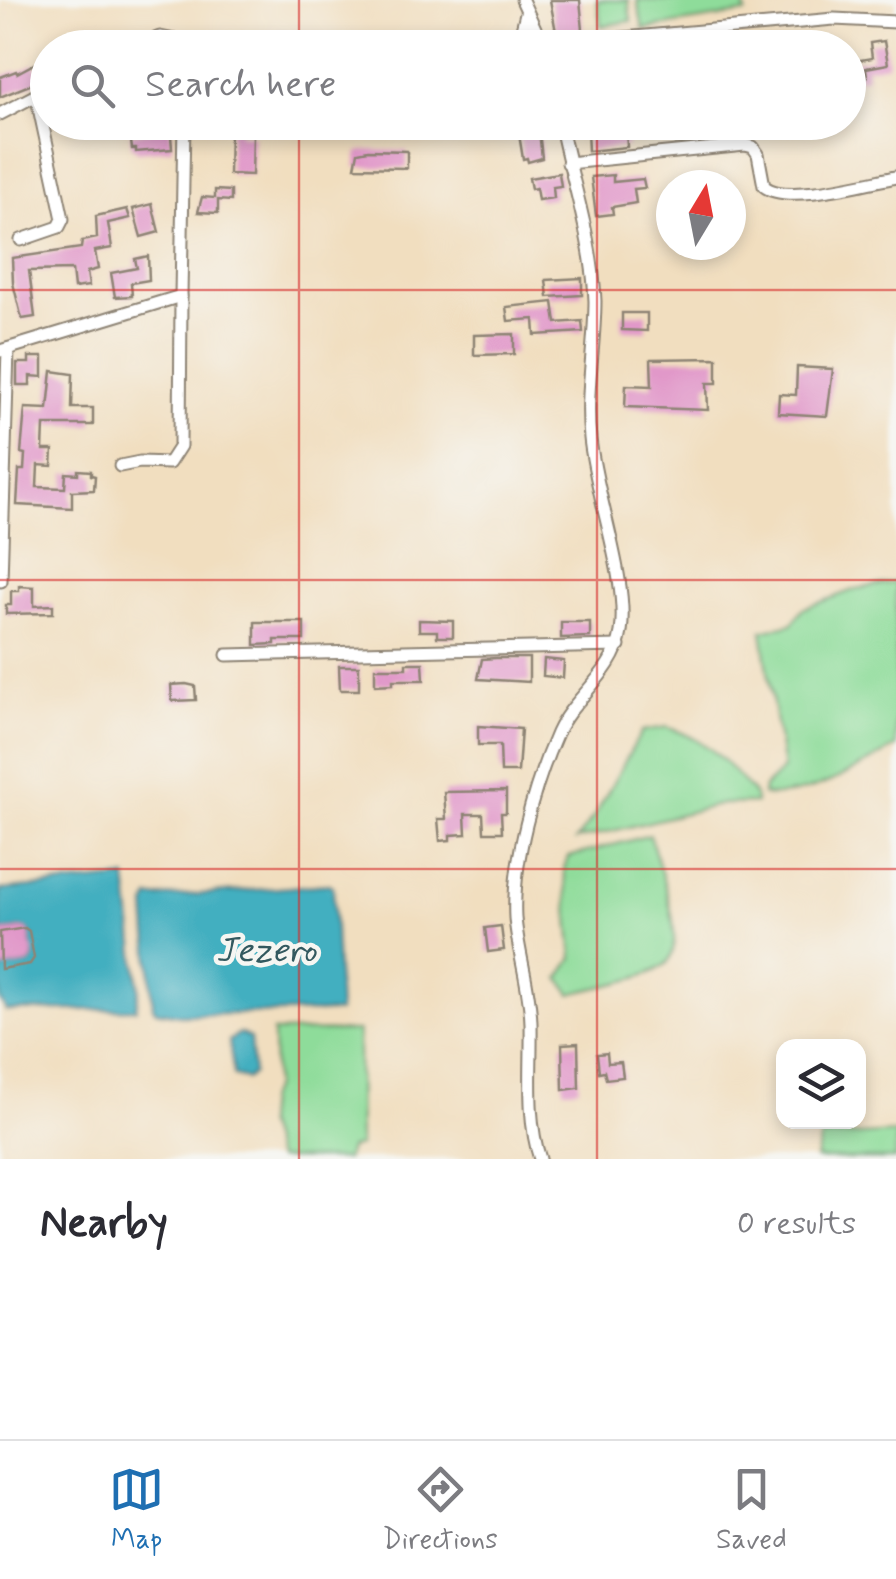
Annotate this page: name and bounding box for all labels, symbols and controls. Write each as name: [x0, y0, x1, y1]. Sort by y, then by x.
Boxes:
search box: [30, 30, 866, 140]
icon: search: [65, 58, 120, 113]
text: Search here: [145, 61, 336, 110]
north arrow: [656, 170, 746, 260]
water label: Jezero: [216, 928, 317, 974]
map controls: [776, 1039, 866, 1129]
button: layers: [776, 1039, 866, 1129]
text: Nearby: [40, 1197, 168, 1252]
text: 0 results: [737, 1203, 856, 1245]
tab: Map: [109, 1462, 164, 1559]
tab: Directions: [383, 1462, 498, 1559]
tab: Saved: [716, 1462, 787, 1559]

